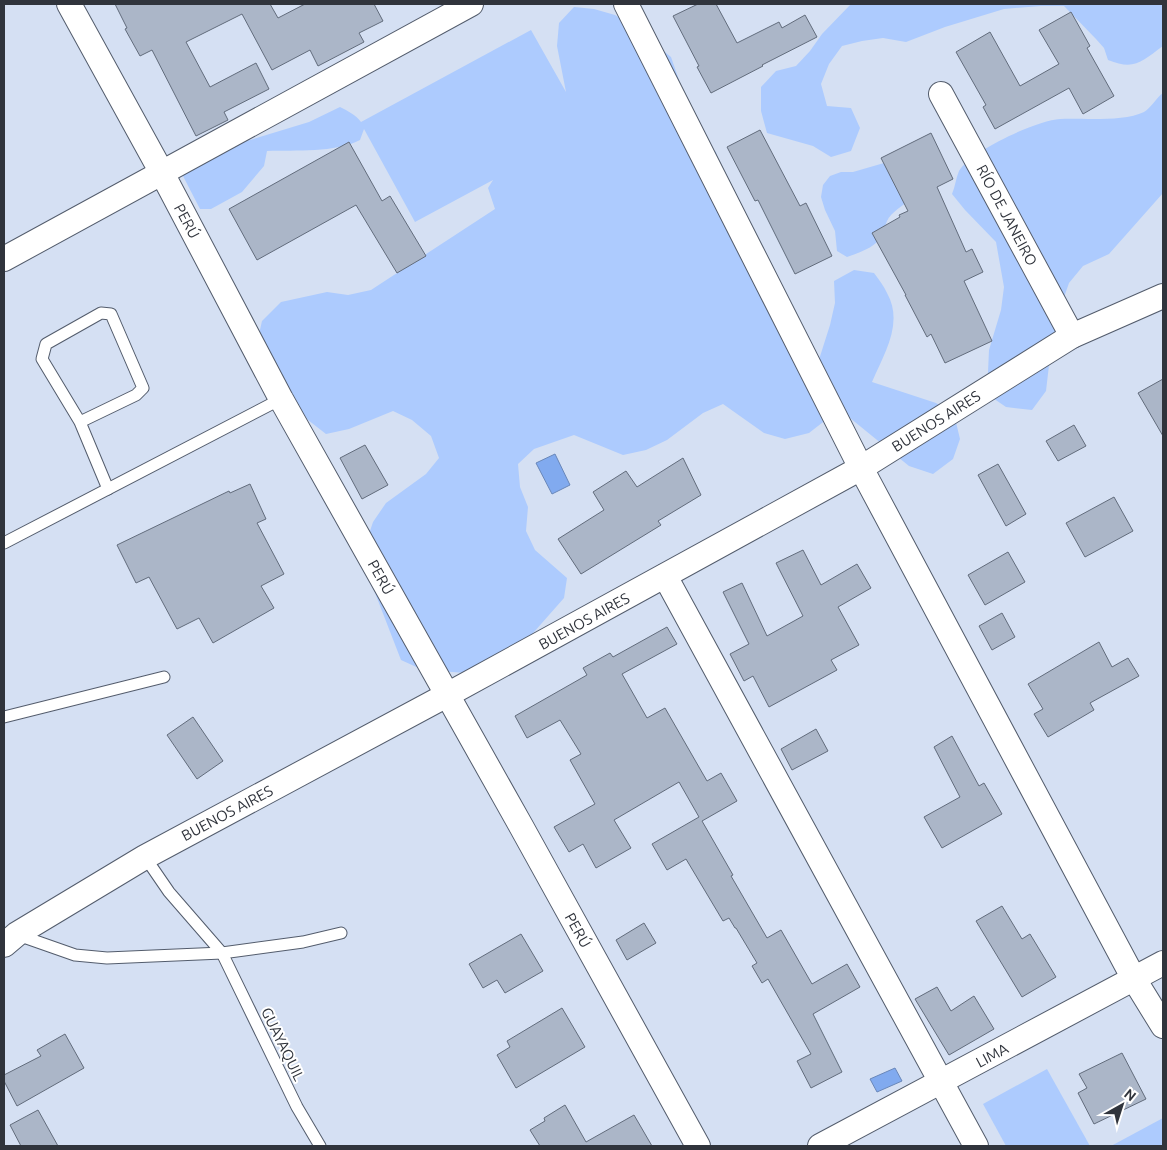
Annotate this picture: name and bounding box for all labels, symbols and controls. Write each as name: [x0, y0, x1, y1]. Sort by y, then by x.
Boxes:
street label: RÍO DE JANEIRO: [973, 162, 1041, 268]
street label: PERÚ: [171, 201, 203, 241]
street label: BUENOS AIRES: [889, 387, 983, 455]
street label: PERÚ: [365, 557, 397, 597]
street label: BUENOS AIRES: [536, 589, 632, 653]
street label: BUENOS AIRES: [178, 782, 276, 844]
street label: PERÚ: [562, 910, 594, 950]
street label: GUAYAQUIL: [258, 1005, 308, 1084]
street label: LIMA: [973, 1039, 1011, 1071]
north arrow: [1097, 1080, 1147, 1130]
text: N: [1121, 1085, 1139, 1104]

